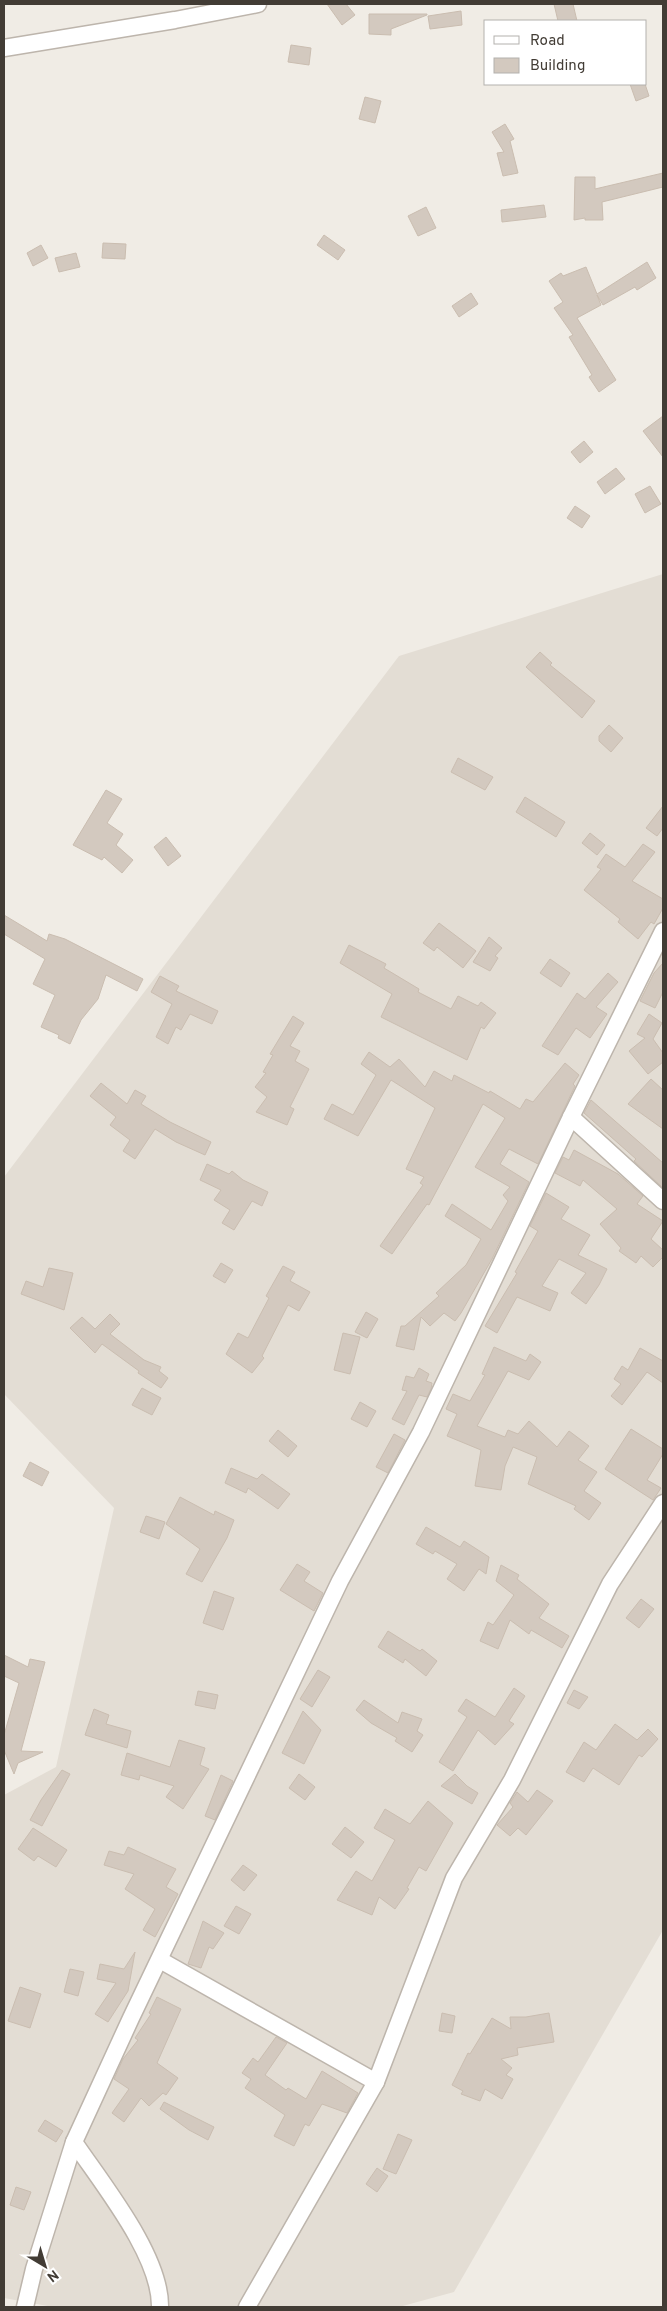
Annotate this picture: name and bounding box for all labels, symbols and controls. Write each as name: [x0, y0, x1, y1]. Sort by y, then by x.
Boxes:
legend: [484, 20, 647, 85]
text: Road: [530, 32, 565, 51]
text: Building: [530, 57, 585, 76]
north arrow: [20, 2241, 70, 2291]
text: N: [43, 2265, 61, 2285]

